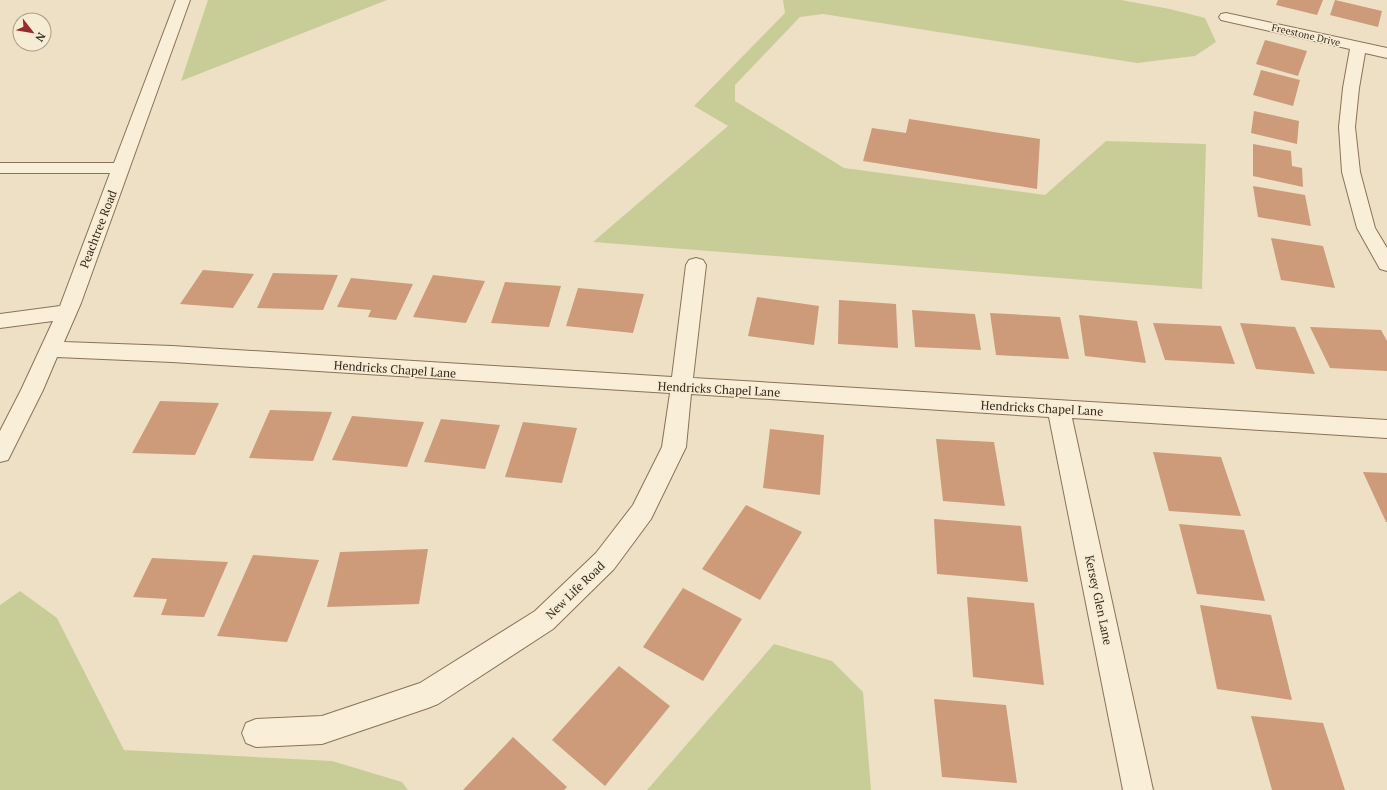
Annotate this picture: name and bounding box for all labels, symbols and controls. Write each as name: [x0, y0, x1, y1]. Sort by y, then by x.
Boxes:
north arrow: [12, 12, 52, 52]
street label: Freestone Drive: [1270, 21, 1342, 49]
text: N: [32, 30, 49, 45]
street label: Peachtree Road: [76, 188, 120, 270]
street label: Hendricks Chapel Lane: [333, 357, 457, 381]
street label: Hendricks Chapel Lane: [657, 378, 781, 400]
street label: Hendricks Chapel Lane: [980, 397, 1104, 419]
street label: Kersey Glen Lane: [1082, 554, 1116, 646]
street label: New Life Road: [542, 558, 608, 622]

